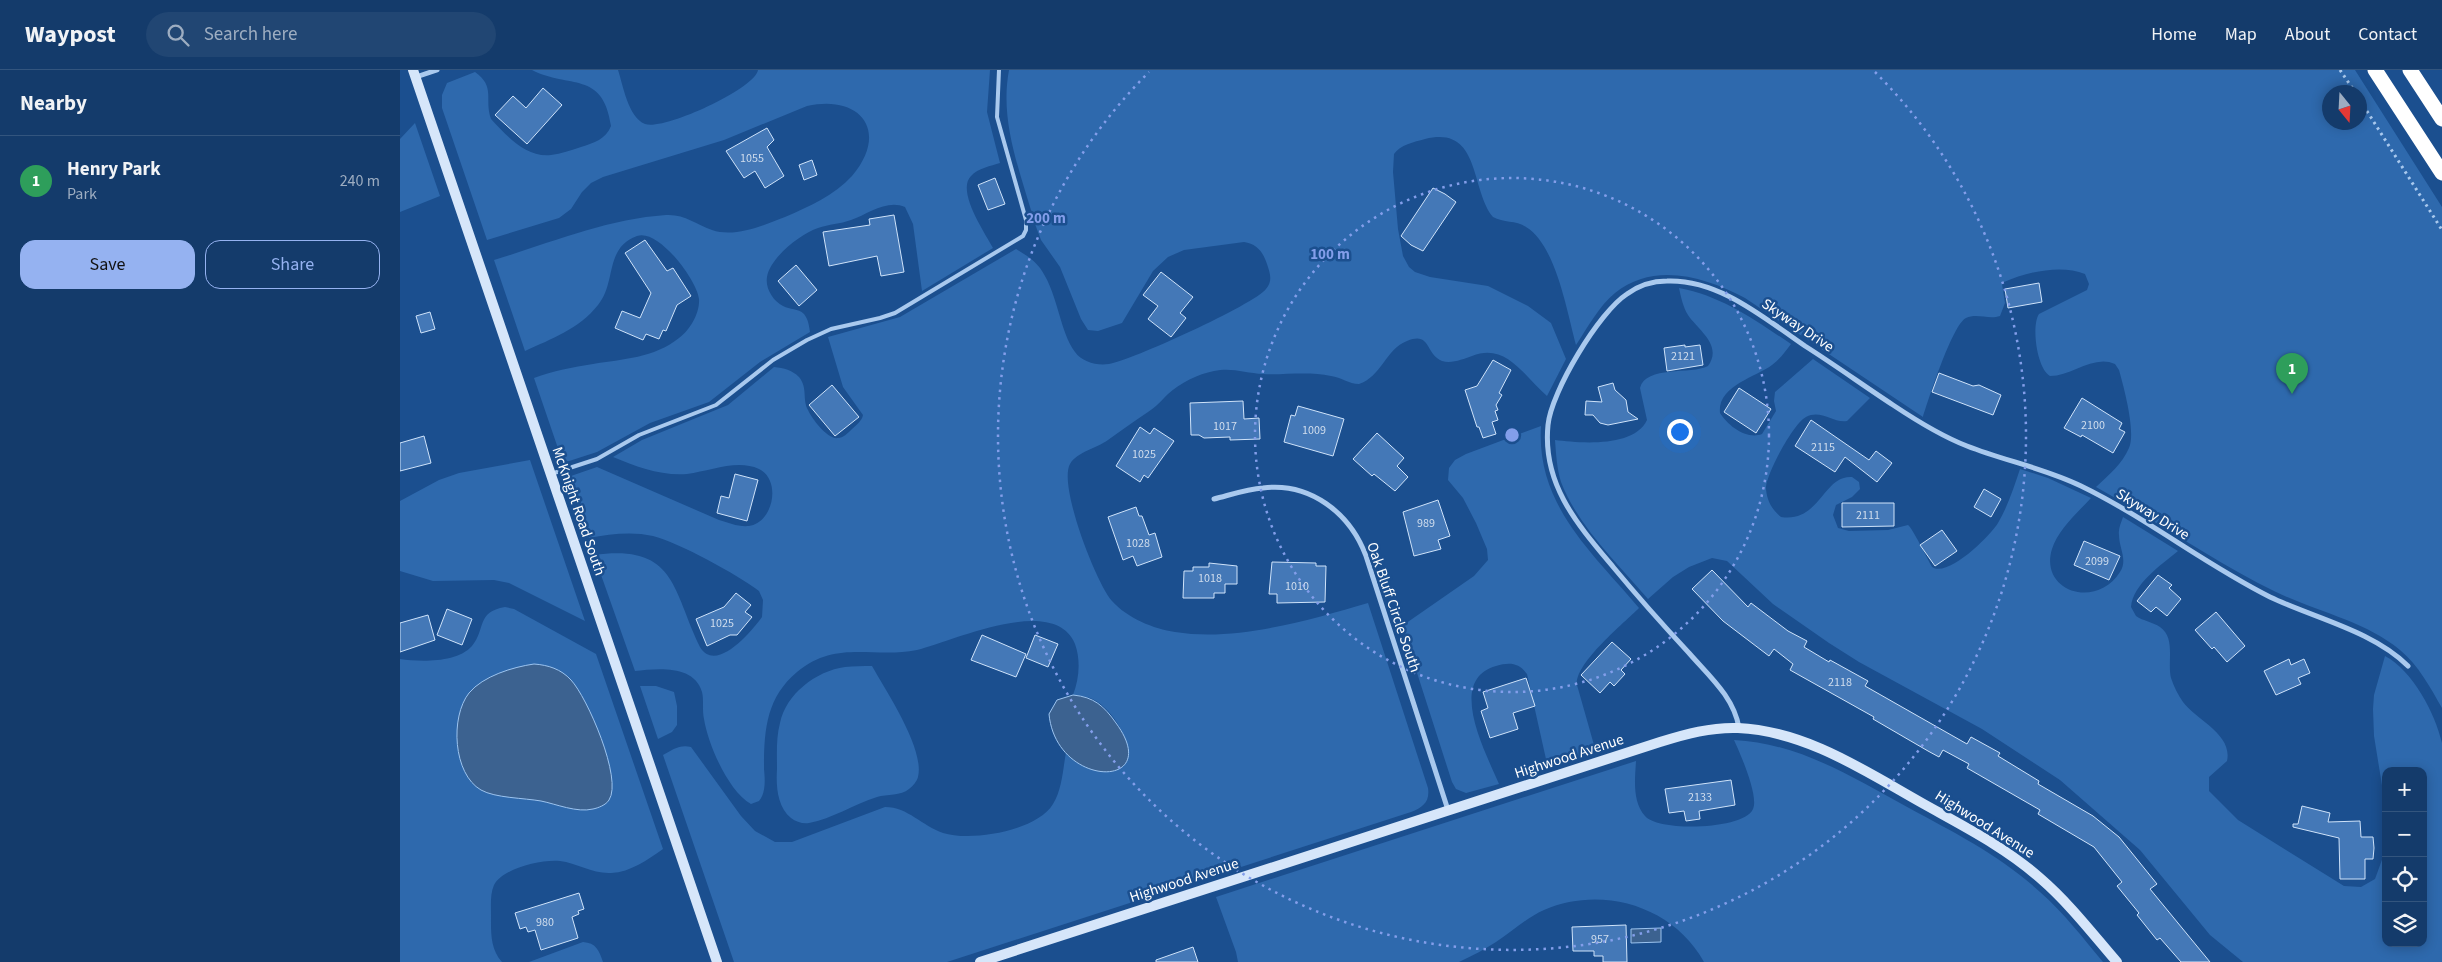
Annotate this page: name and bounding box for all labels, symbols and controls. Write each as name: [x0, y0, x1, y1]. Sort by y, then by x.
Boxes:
search box: [146, 12, 496, 57]
text: Waypost: [25, 17, 116, 52]
icon: search: [164, 21, 192, 49]
text: Search here: [204, 21, 297, 48]
text: Home: [2151, 22, 2197, 47]
text: Map: [2225, 22, 2257, 47]
text: About: [2285, 22, 2330, 47]
text: Contact: [2358, 22, 2417, 47]
north arrow: [2322, 85, 2367, 130]
text: Nearby: [20, 88, 87, 118]
house number: 1055: [740, 150, 764, 167]
text: Henry Park: [67, 156, 161, 183]
text: 1: [32, 170, 40, 192]
text: 240 m: [340, 170, 380, 192]
text: Park: [67, 183, 97, 205]
text: 200 m: [1026, 208, 1066, 229]
button: Save: [20, 240, 195, 289]
button: Share: [205, 240, 380, 289]
text: 100 m: [1310, 244, 1350, 265]
street label: Skyway Drive: [1757, 293, 1838, 357]
house number: 2121: [1671, 348, 1695, 365]
pin: 1: [2276, 353, 2308, 394]
house number: 2100: [2081, 417, 2105, 434]
house number: 1017: [1213, 418, 1237, 435]
your location: [1667, 419, 1693, 445]
house number: 1009: [1302, 422, 1326, 439]
centre of rings: [1503, 426, 1521, 444]
house number: 2115: [1811, 439, 1835, 456]
street label: McKnight Road South: [547, 444, 610, 578]
house number: 1025: [1132, 446, 1156, 463]
street label: Skyway Drive: [2112, 483, 2194, 545]
house number: 2111: [1856, 507, 1880, 524]
house number: 989: [1417, 515, 1435, 532]
house number: 1028: [1126, 535, 1150, 552]
street label: Oak Bluff Circle South: [1361, 539, 1426, 675]
house number: 2099: [2085, 553, 2109, 570]
house number: 1018: [1198, 570, 1222, 587]
house number: 1010: [1285, 578, 1309, 595]
house number: 1025: [710, 615, 734, 632]
house number: 2118: [1828, 674, 1852, 691]
street label: Highwood Avenue: [1512, 729, 1626, 784]
map controls: [2382, 767, 2427, 947]
button: +: [2382, 767, 2427, 812]
street label: Highwood Avenue: [1931, 785, 2039, 863]
house number: 2133: [1688, 789, 1712, 806]
button: −: [2382, 812, 2427, 857]
street label: Highwood Avenue: [1127, 853, 1241, 908]
button: locate: [2382, 857, 2427, 902]
button: layers: [2382, 902, 2427, 947]
house number: 980: [536, 914, 554, 931]
house number: 957: [1591, 931, 1609, 948]

